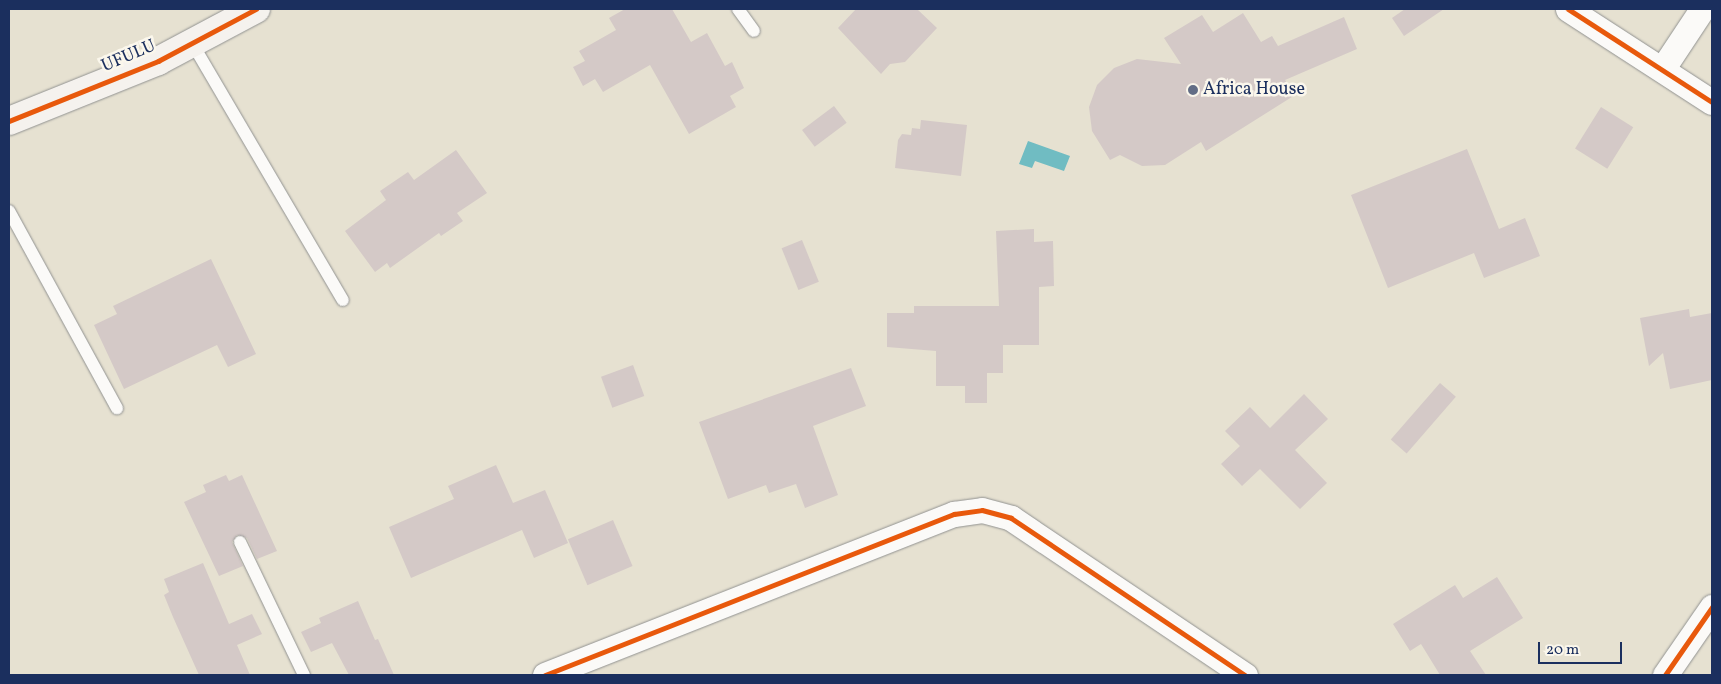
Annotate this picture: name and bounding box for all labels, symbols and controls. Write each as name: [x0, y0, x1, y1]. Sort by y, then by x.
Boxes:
street label: UFULU: [99, 36, 159, 78]
place label: Africa House: [1203, 79, 1305, 101]
marker: Africa House: [1187, 84, 1199, 96]
scale bar: [1541, 632, 1625, 664]
text: 20 m: [1546, 640, 1579, 661]

